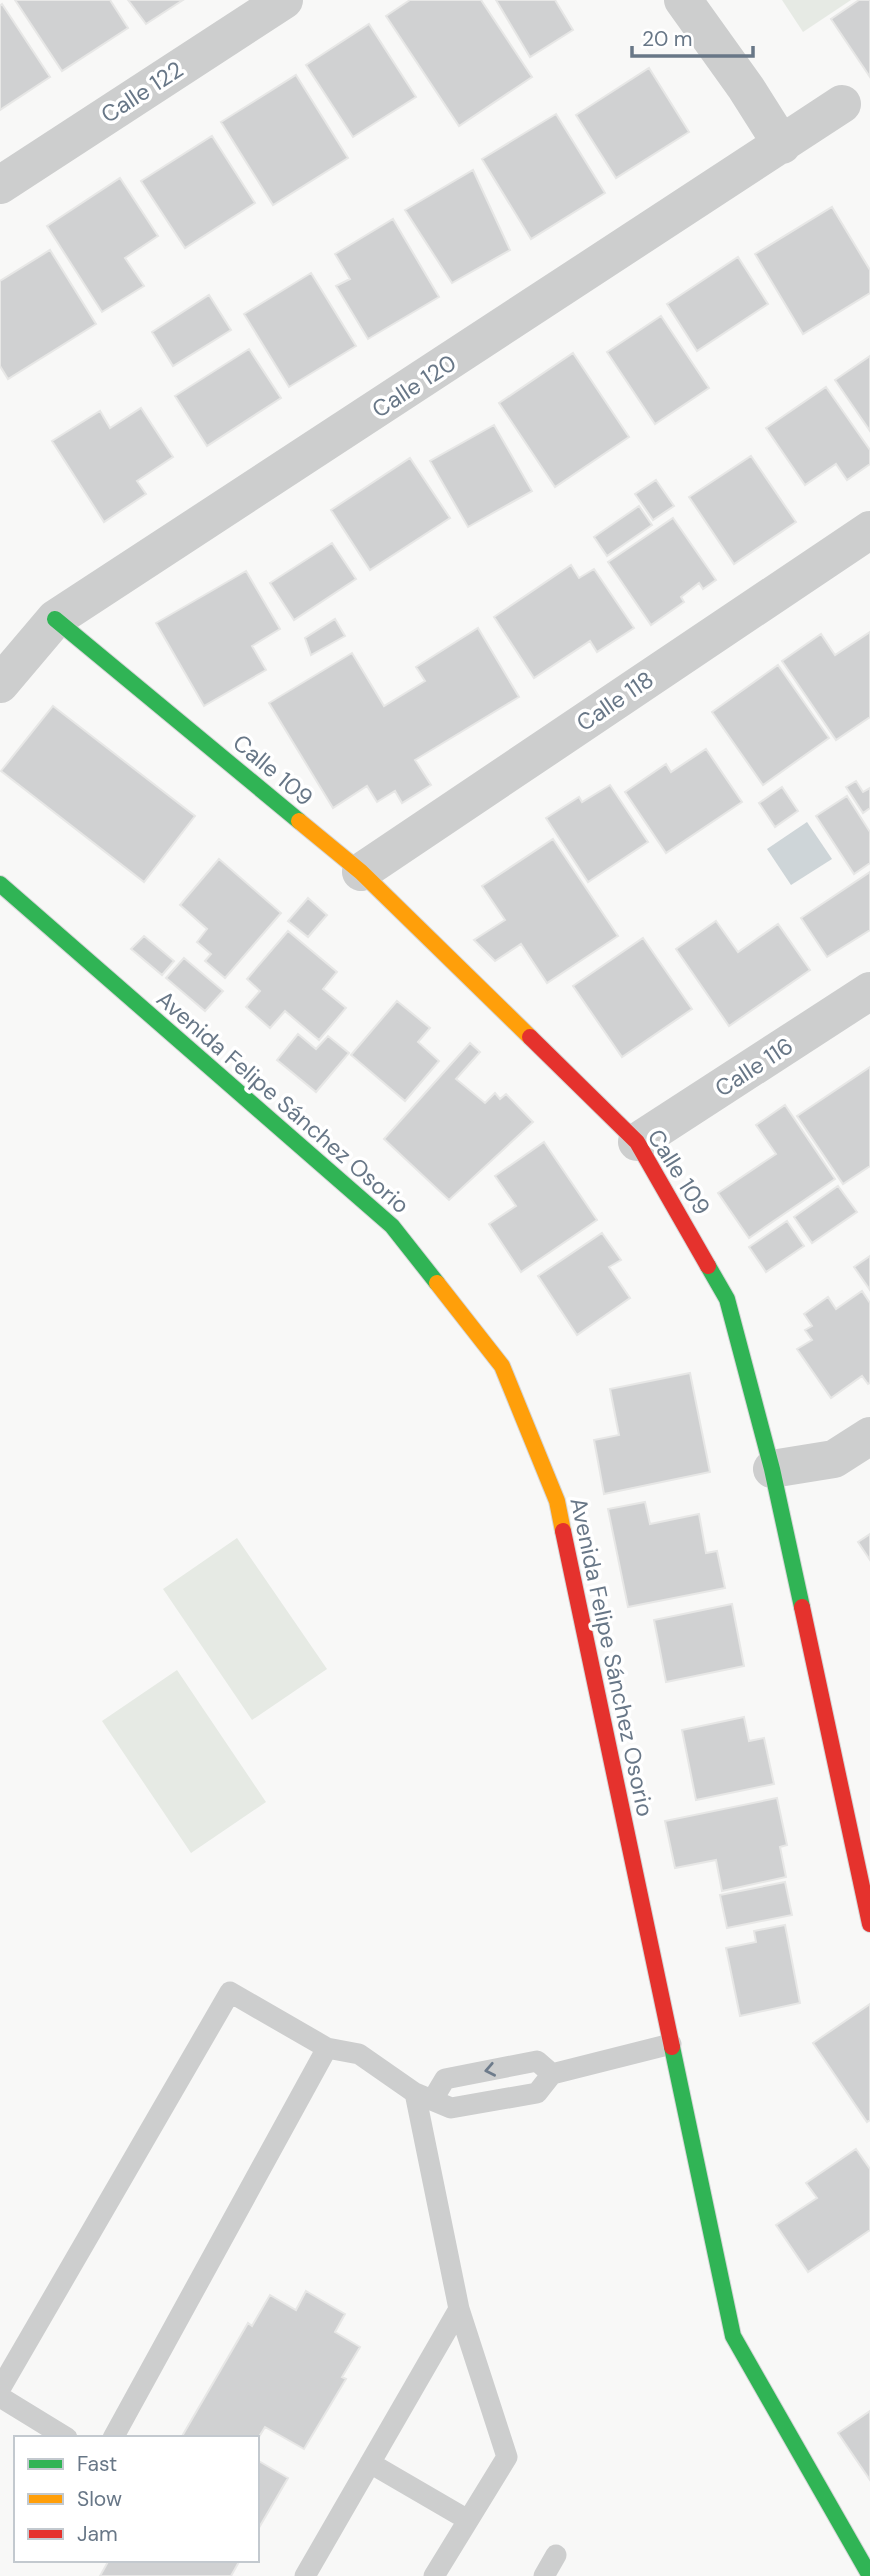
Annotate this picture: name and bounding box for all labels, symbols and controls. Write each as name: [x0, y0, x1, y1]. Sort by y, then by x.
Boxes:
scale bar: [632, 14, 753, 58]
text: 20 m: [642, 25, 693, 53]
street label: Calle 122: [95, 54, 189, 130]
street label: Calle 120: [366, 348, 462, 424]
street label: Calle 118: [571, 664, 659, 738]
street label: Calle 109: [227, 728, 319, 812]
street label: Avenida Felipe Sánchez Osorio: [150, 984, 416, 1220]
street label: Calle 116: [709, 1031, 799, 1103]
street label: Calle 109: [641, 1123, 717, 1221]
street label: Avenida Felipe Sánchez Osorio: [563, 1495, 661, 1819]
one-way arrow: [484, 2062, 496, 2077]
legend: [14, 2436, 259, 2562]
text: Fast: [77, 2450, 117, 2478]
text: Slow: [77, 2485, 122, 2513]
text: Jam: [77, 2520, 118, 2548]

